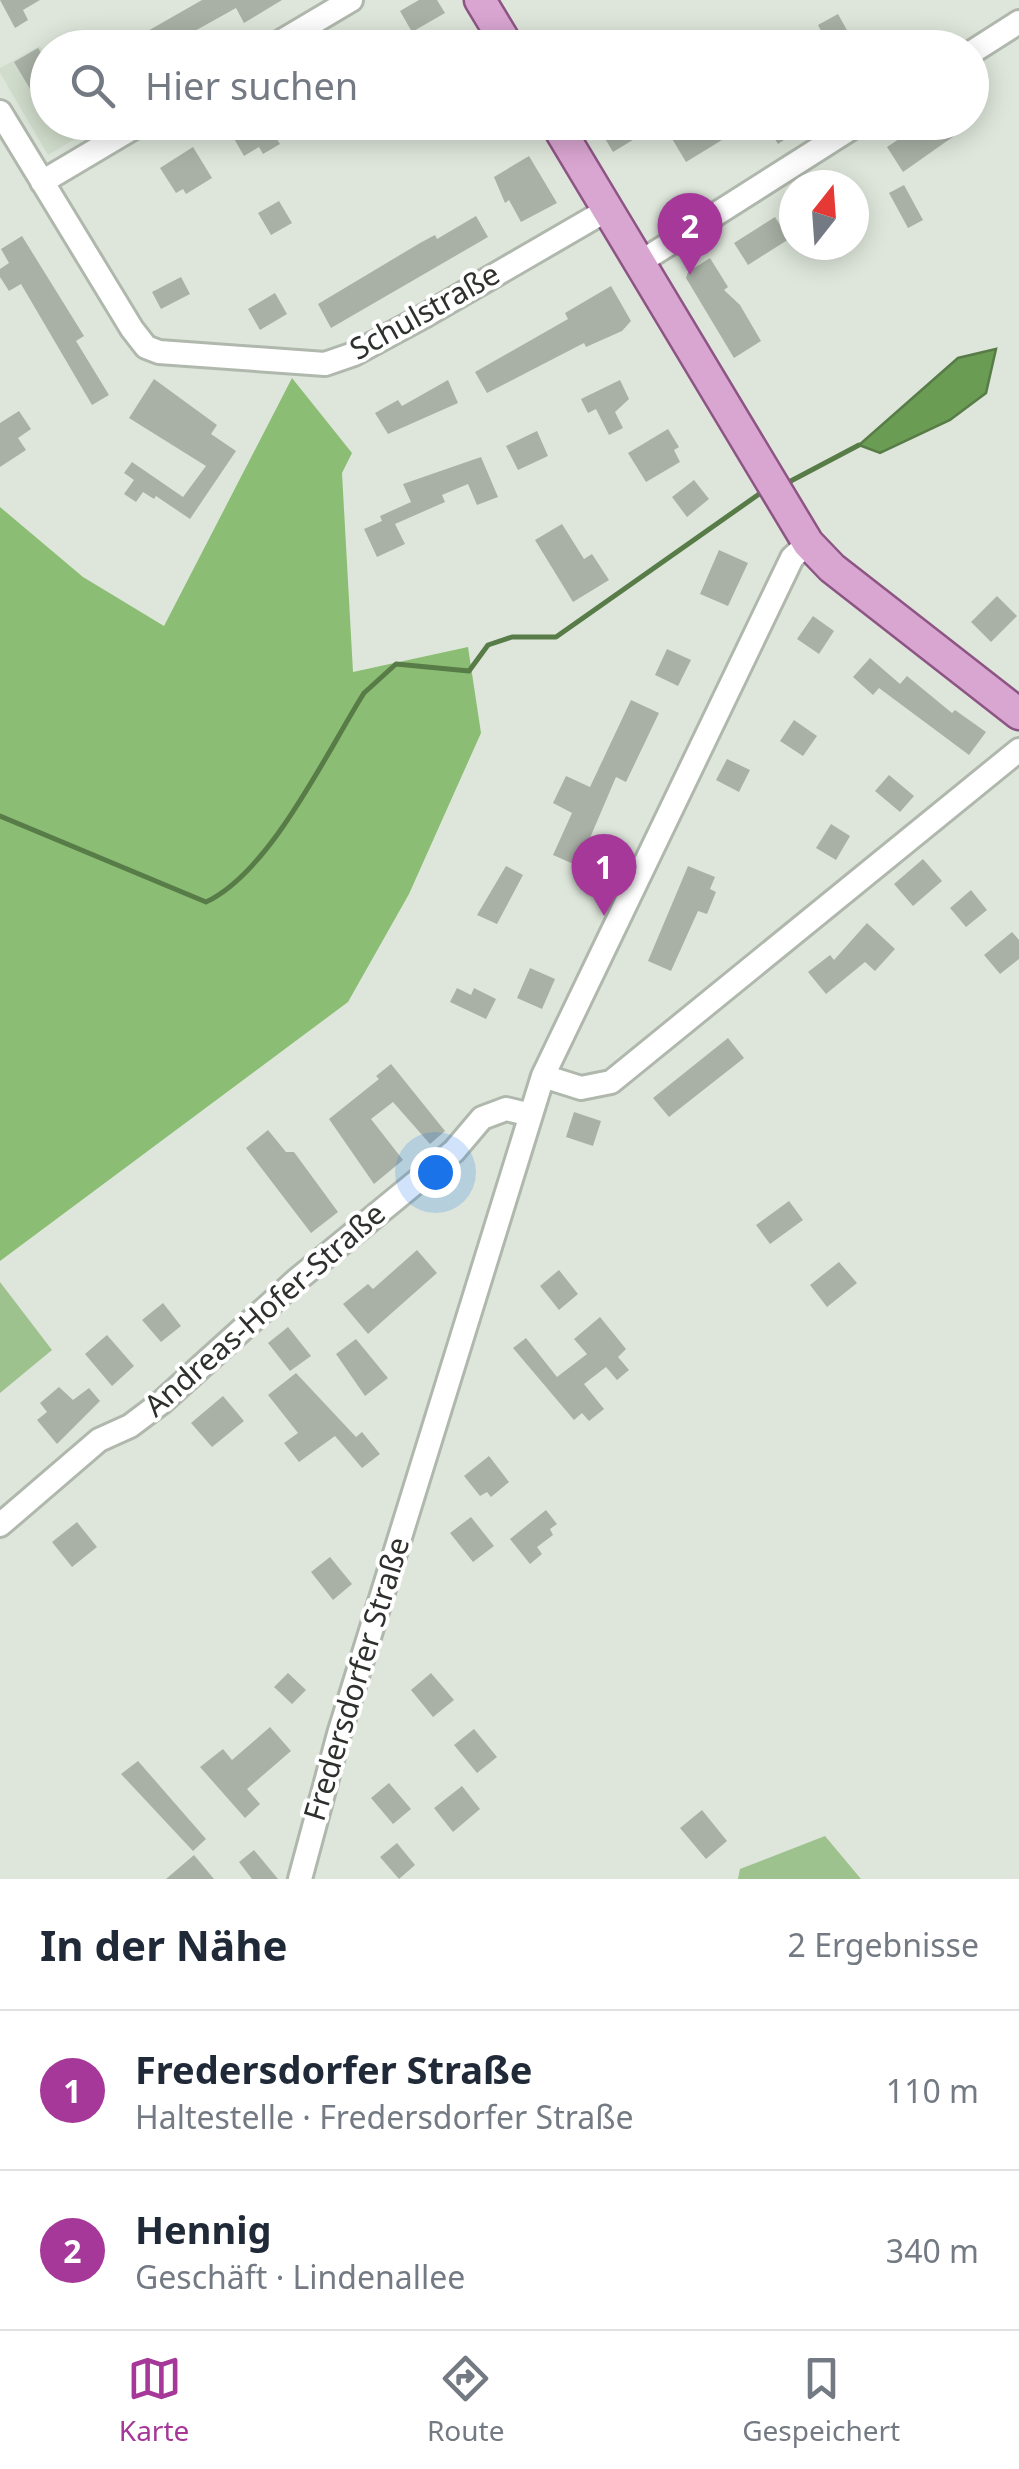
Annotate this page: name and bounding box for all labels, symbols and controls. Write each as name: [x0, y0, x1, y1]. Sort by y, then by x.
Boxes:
search box: [30, 30, 989, 140]
icon: search: [65, 58, 120, 113]
text: Hier suchen: [145, 59, 358, 111]
north arrow: [779, 170, 869, 260]
pin: 2: [658, 192, 722, 275]
street label: Schulstraße: [342, 253, 507, 369]
pin: 1: [572, 834, 636, 916]
your location: [410, 1147, 461, 1198]
street label: Andreas-Hofer-Straße: [135, 1193, 393, 1425]
street label: Fredersdorfer Straße: [293, 1532, 418, 1825]
text: In der Nähe: [40, 1916, 288, 1973]
text: 2 Ergebnisse: [788, 1923, 979, 1966]
text: Fredersdorfer Straße: [135, 2043, 532, 2095]
text: 1: [63, 2069, 82, 2112]
text: 110 m: [886, 2069, 979, 2112]
text: Haltestelle · Fredersdorfer Straße: [135, 2095, 633, 2138]
text: Hennig: [135, 2203, 272, 2255]
text: 2: [63, 2229, 82, 2272]
text: 340 m: [886, 2229, 979, 2272]
text: Geschäft · Lindenallee: [135, 2255, 465, 2298]
tab: Karte: [119, 2351, 189, 2449]
tab: Route: [427, 2351, 505, 2449]
tab: Gespeichert: [742, 2351, 900, 2449]

